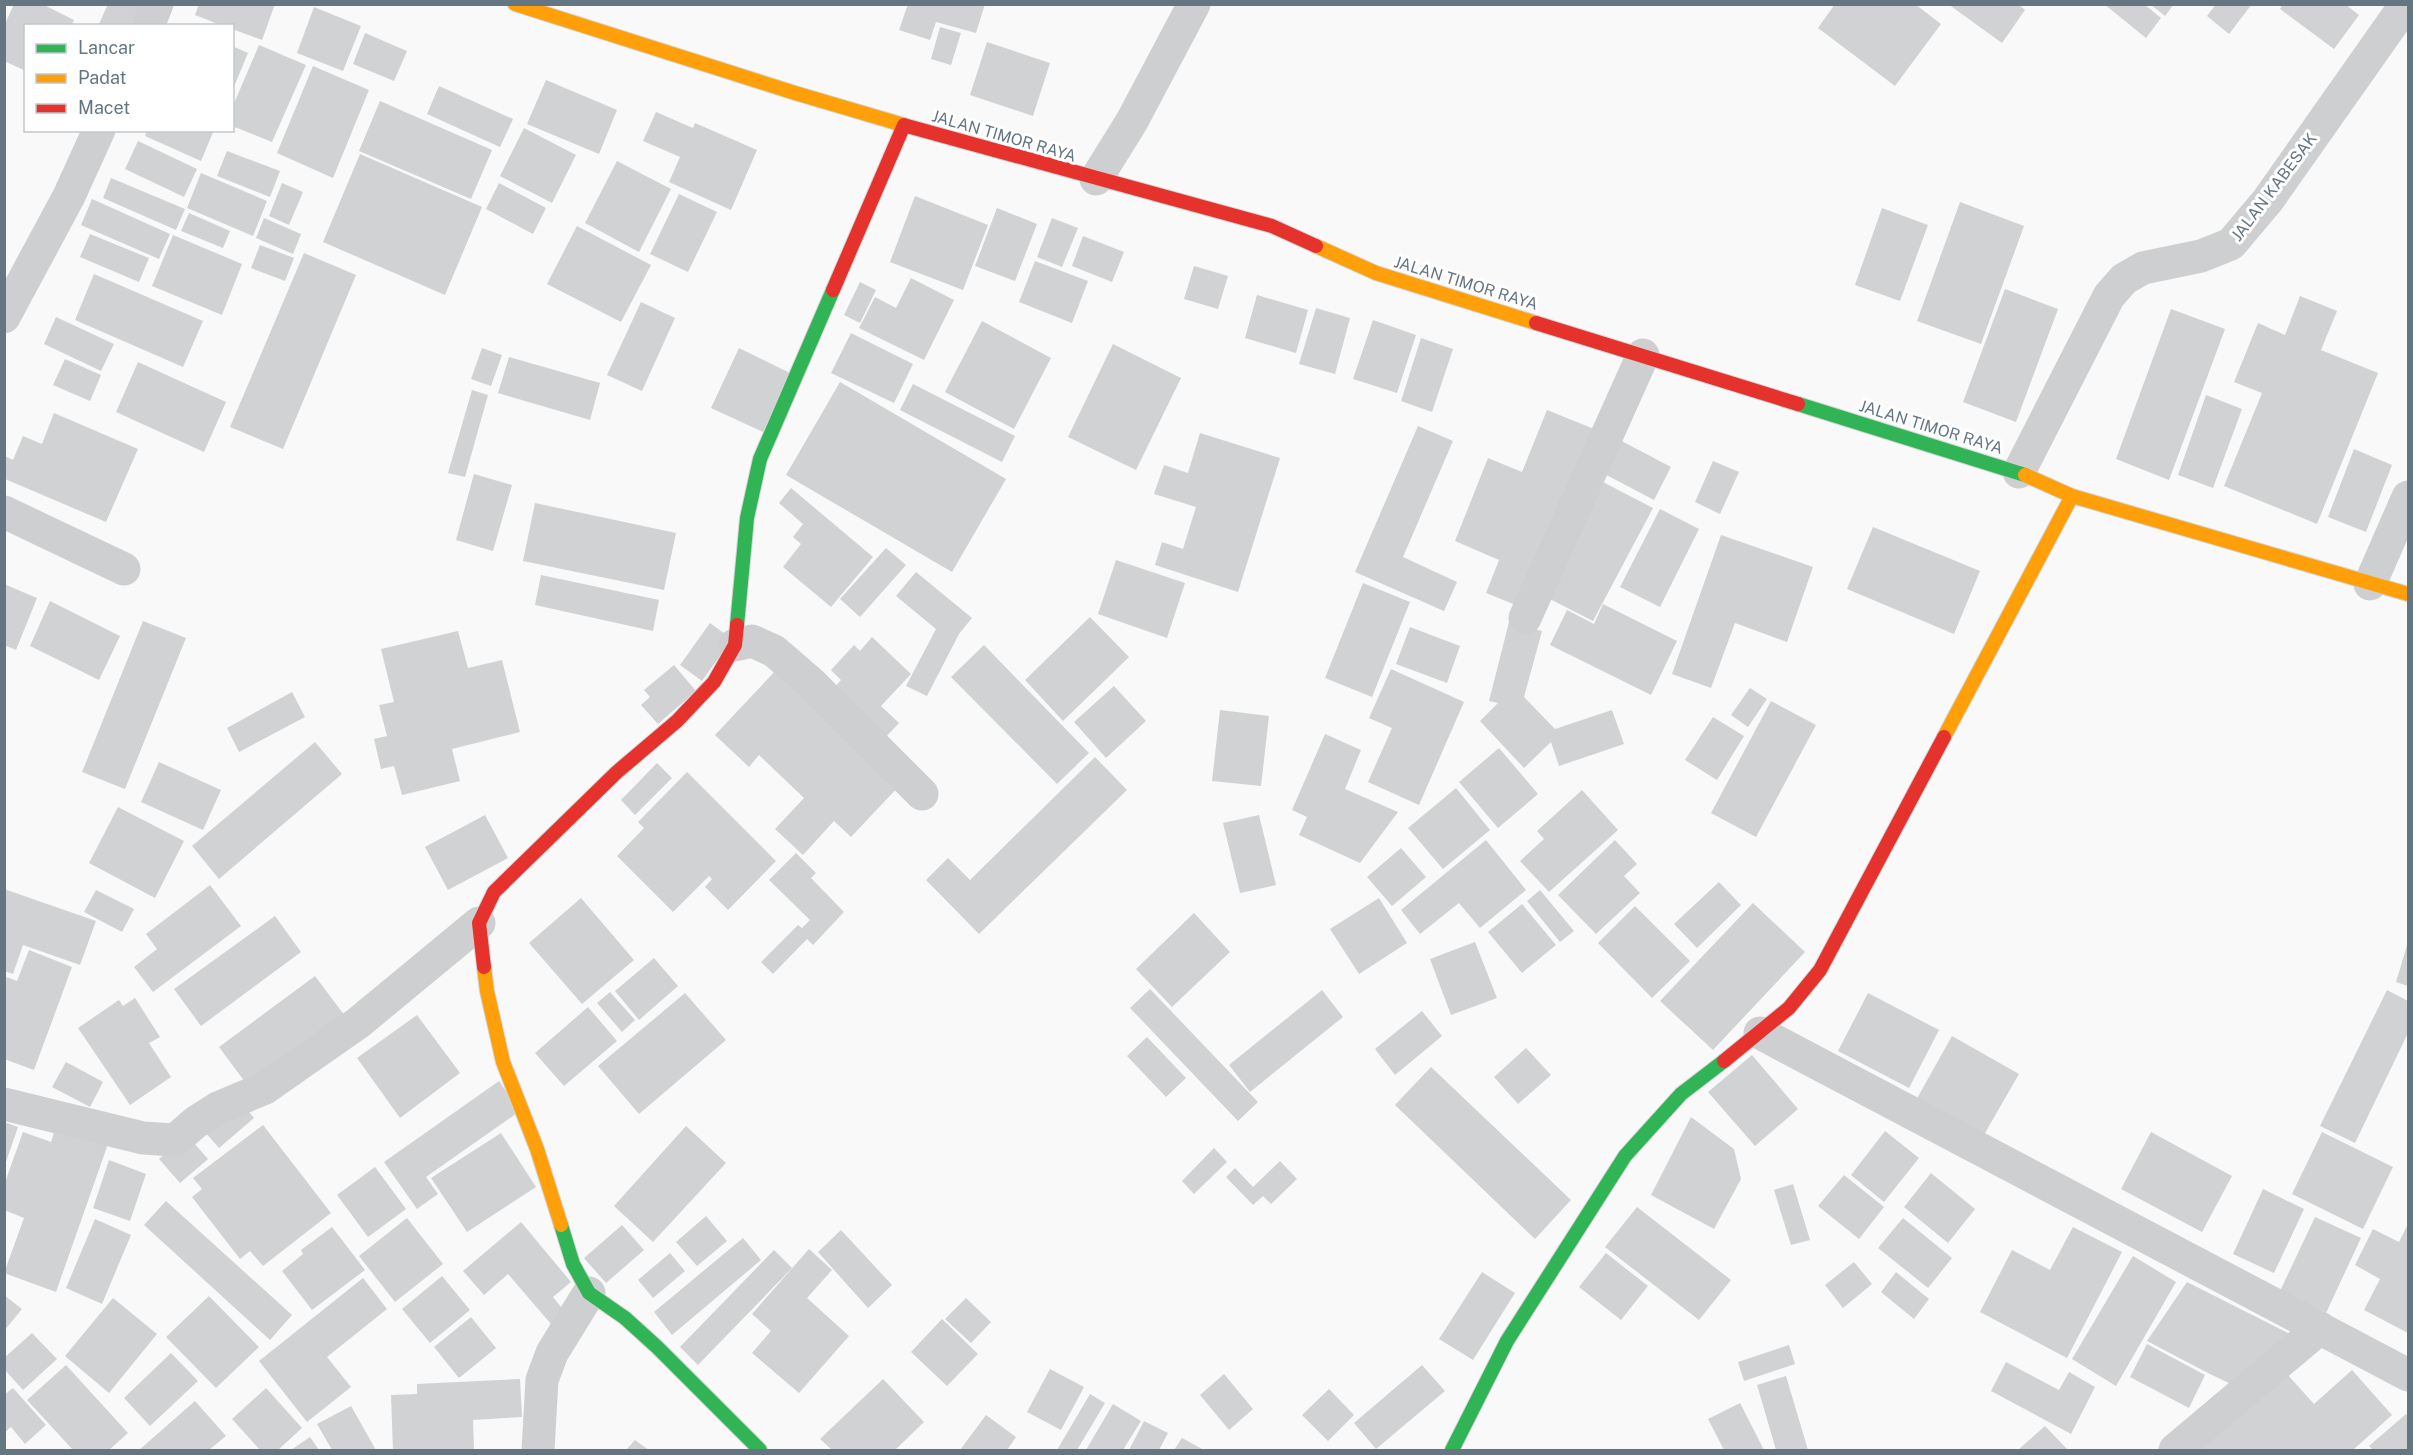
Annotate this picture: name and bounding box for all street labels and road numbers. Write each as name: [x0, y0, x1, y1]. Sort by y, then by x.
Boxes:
street label: JALAN TIMOR RAYA: [930, 106, 1078, 166]
street label: JALAN KABESAK: [2227, 129, 2321, 245]
street label: JALAN TIMOR RAYA: [1392, 252, 1540, 314]
street label: JALAN TIMOR RAYA: [1857, 396, 2005, 458]

